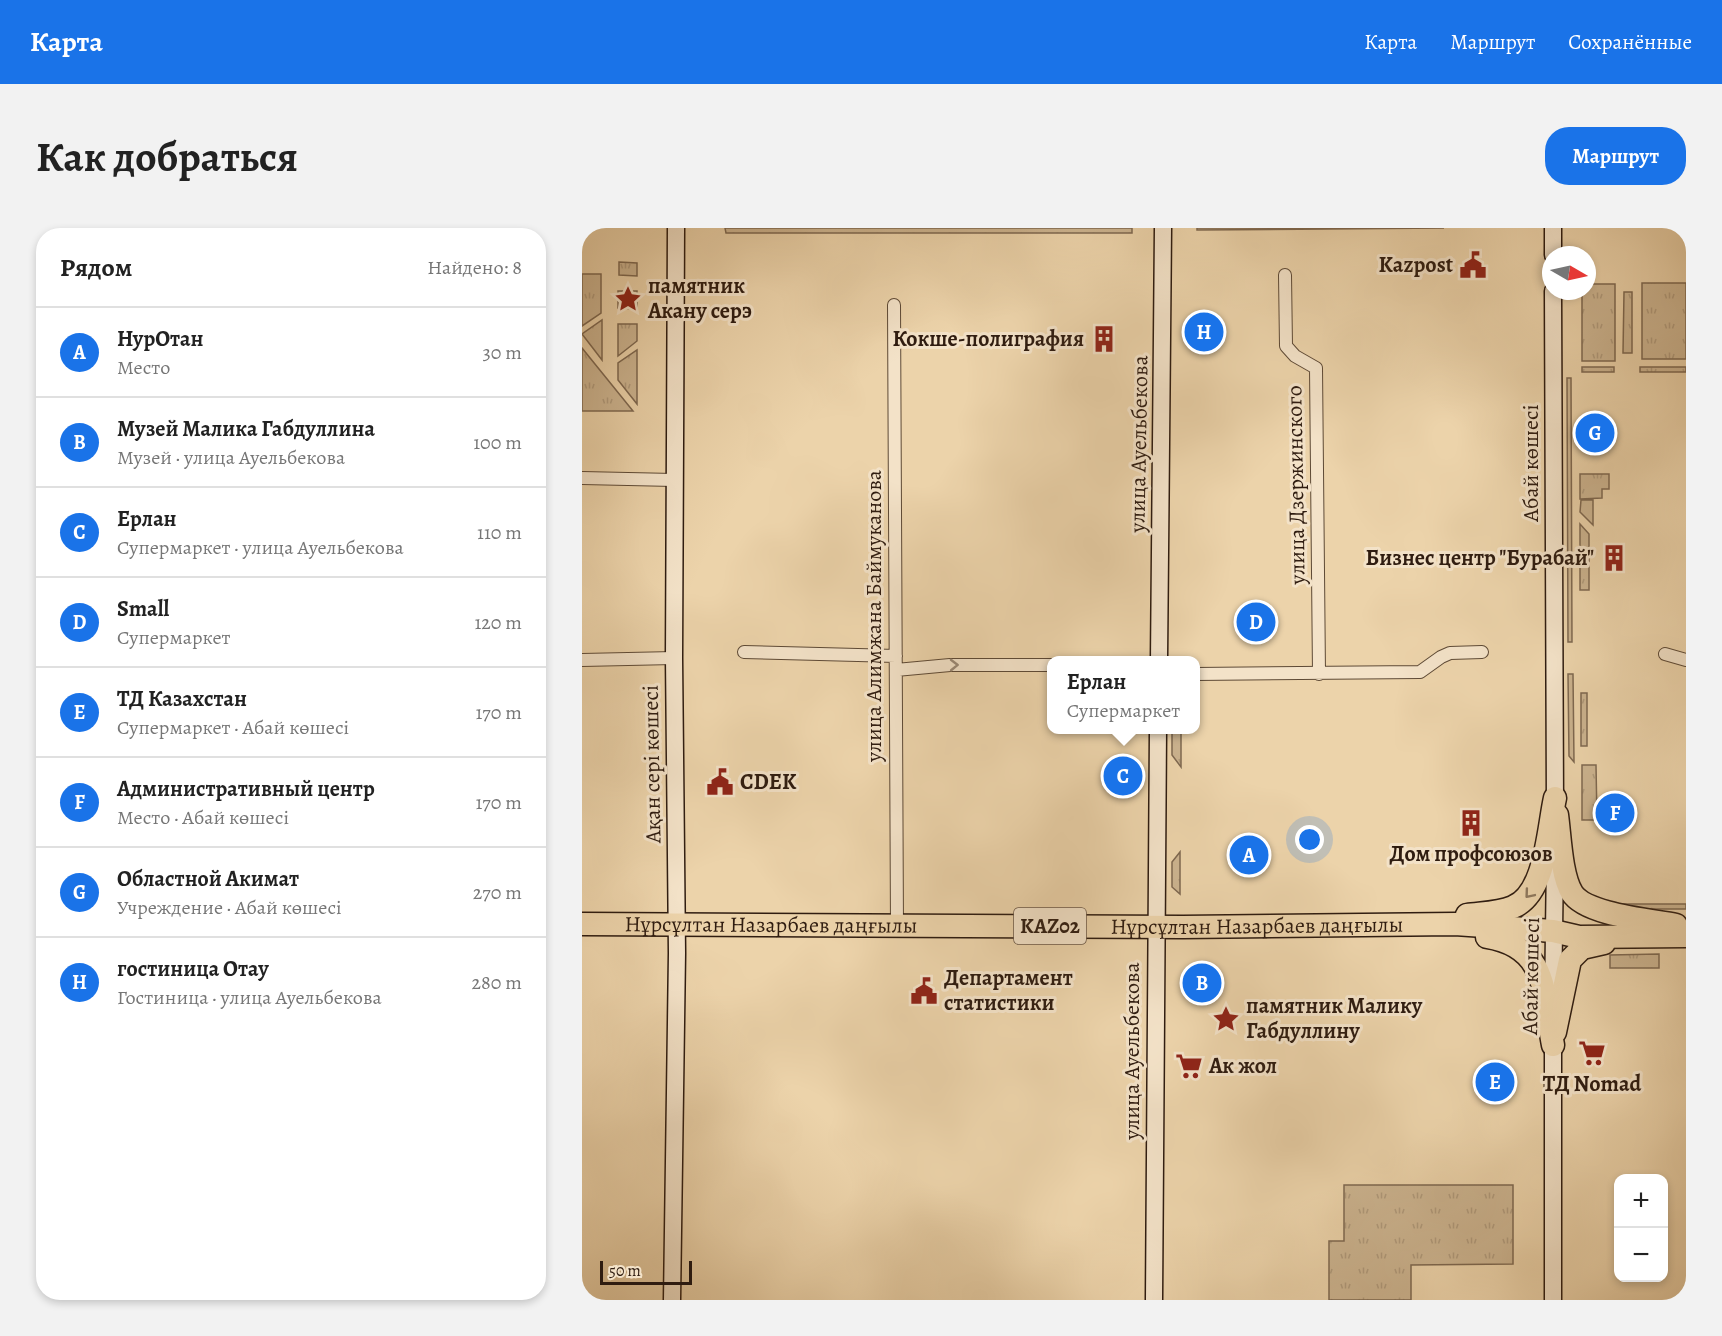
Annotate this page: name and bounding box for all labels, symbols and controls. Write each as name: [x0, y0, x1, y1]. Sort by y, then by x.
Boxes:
text: Карта: [30, 23, 103, 61]
text: Карта: [1364, 28, 1417, 56]
text: Маршрут: [1450, 28, 1535, 56]
text: Сохранённые: [1568, 28, 1692, 56]
button: Маршрут: [1545, 127, 1686, 185]
text: Как добраться: [36, 128, 298, 185]
north arrow: [1542, 246, 1596, 300]
text: Рядом: [60, 250, 132, 285]
place label: Kazpost: [1379, 250, 1454, 280]
public building icon: Kazpost: [1458, 250, 1488, 280]
text: Найдено: 8: [427, 254, 522, 281]
place label: памятник Акану серэ: [647, 271, 752, 326]
place icon: памятник Акану серэ: [613, 284, 643, 314]
pin: H: [1184, 310, 1224, 354]
text: НурОтан: [117, 324, 204, 354]
place label: Кокше-полиграфия: [892, 324, 1084, 354]
building icon: Кокше-полиграфия: [1089, 324, 1119, 354]
text: A: [73, 339, 86, 366]
text: 30 m: [482, 339, 522, 366]
text: Место: [117, 354, 170, 381]
street label: улица Ауельбекова: [1122, 354, 1156, 534]
street label: улица Дзержинского: [1279, 385, 1313, 586]
street label: Абай көшесі: [1516, 404, 1546, 523]
pin: G: [1576, 410, 1614, 456]
text: Музей Малика Габдуллина: [117, 414, 375, 444]
text: B: [73, 429, 86, 456]
text: 100 m: [473, 429, 522, 456]
text: Музей · улица Ауельбекова: [117, 444, 345, 471]
street label: улица Алимжана Баймуканова: [859, 469, 889, 763]
text: Ерлан: [117, 504, 177, 534]
text: C: [73, 519, 86, 546]
text: 110 m: [477, 519, 522, 546]
text: Супермаркет · улица Ауельбекова: [117, 534, 404, 561]
place label: Бизнес центр "Бурабай": [1366, 543, 1594, 573]
building icon: Бизнес центр "Бурабай": [1599, 543, 1629, 573]
text: Small: [117, 594, 169, 624]
pin: D: [1236, 600, 1276, 644]
text: D: [73, 609, 86, 636]
text: 120 m: [474, 609, 522, 636]
text: Супермаркет: [117, 624, 231, 651]
popup: [1047, 656, 1200, 734]
one-way arrow: [949, 659, 958, 671]
text: Ерлан: [1067, 667, 1126, 697]
text: ТД Казахстан: [117, 684, 247, 714]
street label: Ақан сері көшесі: [636, 685, 668, 844]
text: Супермаркет: [1067, 697, 1180, 724]
text: E: [74, 699, 85, 726]
text: 170 m: [476, 699, 522, 726]
text: Супермаркет · Абай көшесі: [117, 714, 349, 741]
pin: C: [1104, 754, 1142, 798]
public building icon: CDEK: [705, 767, 735, 797]
place label: CDEK: [740, 767, 797, 797]
text: Административный центр: [117, 774, 375, 804]
text: F: [74, 789, 85, 816]
text: 170 m: [476, 789, 522, 816]
pin: F: [1596, 790, 1634, 836]
text: Место · Абай көшесі: [117, 804, 289, 831]
building icon: Дом профсоюзов: [1456, 808, 1486, 838]
your location: [1295, 825, 1324, 854]
pin: A: [1230, 832, 1268, 878]
place label: Дом профсоюзов: [1389, 839, 1553, 869]
text: Областной Акимат: [117, 864, 299, 894]
text: G: [73, 879, 86, 906]
text: 270 m: [473, 879, 522, 906]
one-way arrow: [1525, 887, 1536, 898]
text: Учреждение · Абай көшесі: [117, 894, 342, 921]
road number: KАZ02: [1014, 908, 1086, 944]
street label: Нұрсұлтан Назарбаев даңғылы: [625, 909, 917, 941]
street label: Нұрсұлтан Назарбаев даңғылы: [1111, 910, 1404, 942]
street label: Абай көшесі: [1515, 917, 1547, 1036]
text: гостиница Отау: [117, 954, 269, 984]
pin: B: [1182, 960, 1222, 1005]
street label: улица Ауельбекова: [1117, 961, 1147, 1141]
place label: Департамент статистики: [944, 963, 1073, 1018]
text: H: [72, 969, 87, 996]
text: 280 m: [472, 969, 522, 996]
public building icon: Департамент статистики: [909, 976, 939, 1006]
text: Гостиница · улица Ауельбекова: [117, 984, 382, 1011]
place label: памятник Малику Габдуллину: [1246, 991, 1423, 1046]
place icon: памятник Малику Габдуллину: [1211, 1004, 1241, 1034]
supermarket icon: ТД Nomad: [1577, 1038, 1607, 1068]
supermarket icon: Ак жол: [1174, 1051, 1204, 1081]
place label: Ак жол: [1208, 1051, 1277, 1081]
pin: E: [1476, 1060, 1514, 1104]
place label: ТД Nomad: [1543, 1069, 1642, 1099]
map controls: [1614, 1174, 1668, 1282]
button: +: [1614, 1174, 1668, 1228]
button: −: [1614, 1228, 1668, 1282]
scale bar: [600, 1258, 692, 1286]
text: 50 m: [609, 1260, 641, 1282]

